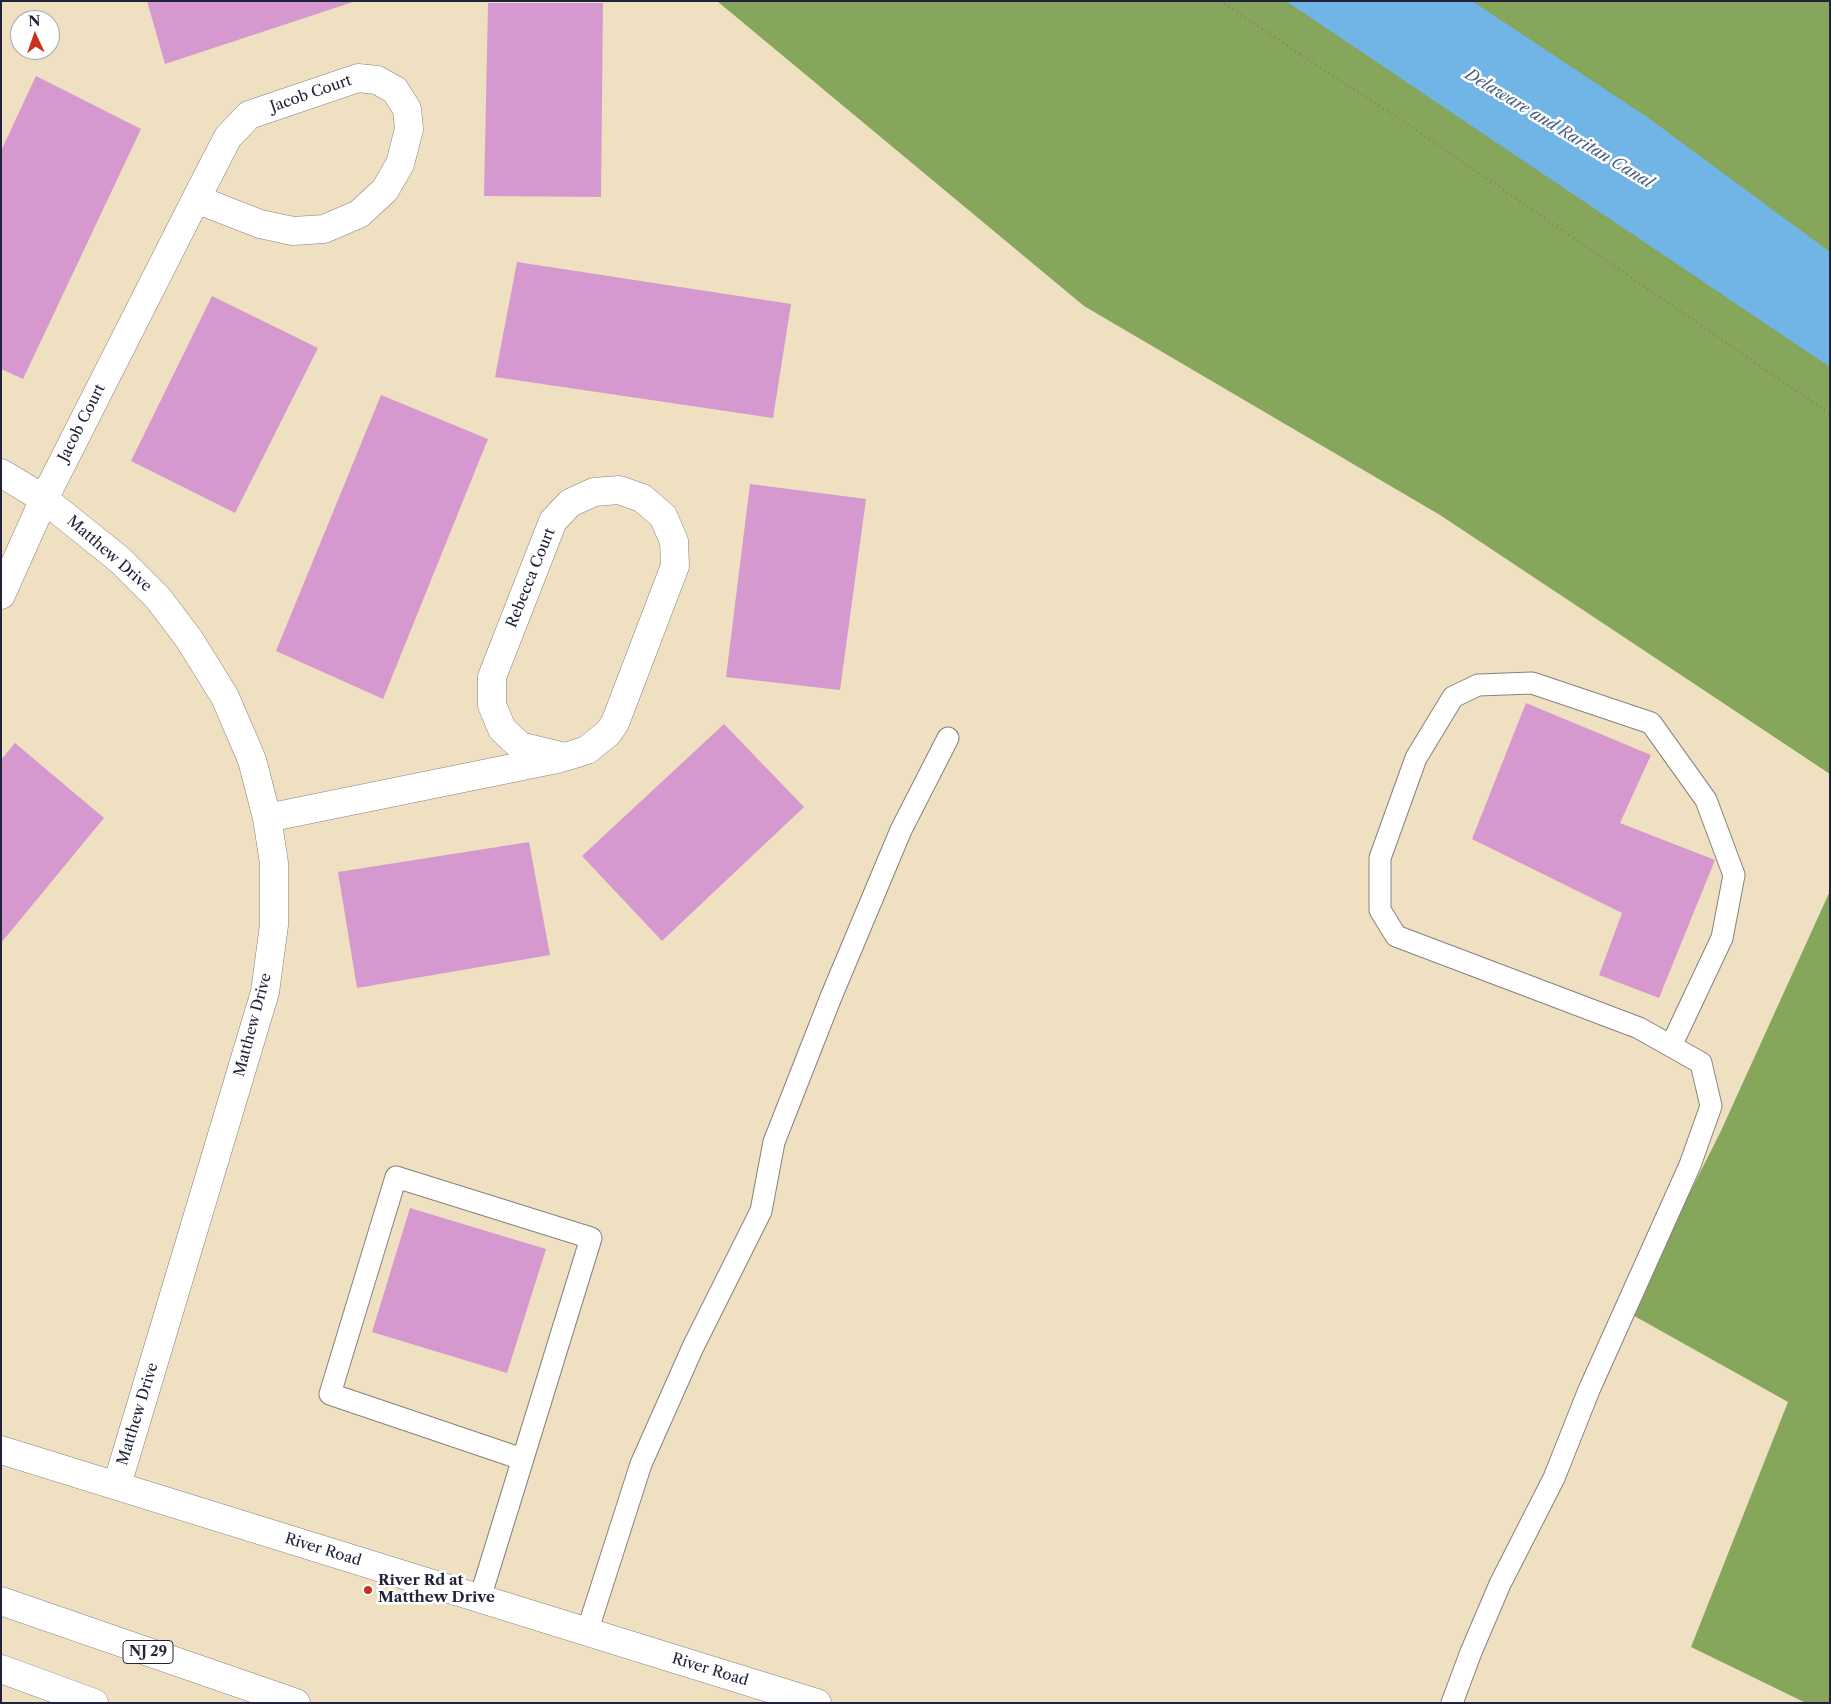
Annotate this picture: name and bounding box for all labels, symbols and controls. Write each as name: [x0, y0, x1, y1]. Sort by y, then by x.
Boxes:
north arrow: [10, 10, 60, 60]
text: N: [28, 12, 41, 30]
water label: Delaware and Raritan Canal: [1461, 65, 1657, 193]
street label: Jacob Court: [268, 72, 354, 116]
street label: Jacob Court: [55, 381, 109, 465]
street label: Matthew Drive: [63, 512, 155, 596]
street label: Rebecca Court: [503, 525, 559, 631]
street label: Matthew Drive: [231, 971, 275, 1079]
street label: Matthew Drive: [114, 1360, 162, 1468]
street label: River Road: [283, 1530, 363, 1570]
place label: River Rd at Matthew Drive: [378, 1572, 495, 1607]
marker: River Rd at Matthew Drive: [362, 1584, 374, 1596]
road number: NJ 29: [123, 1640, 173, 1664]
street label: River Road: [670, 1650, 750, 1690]

